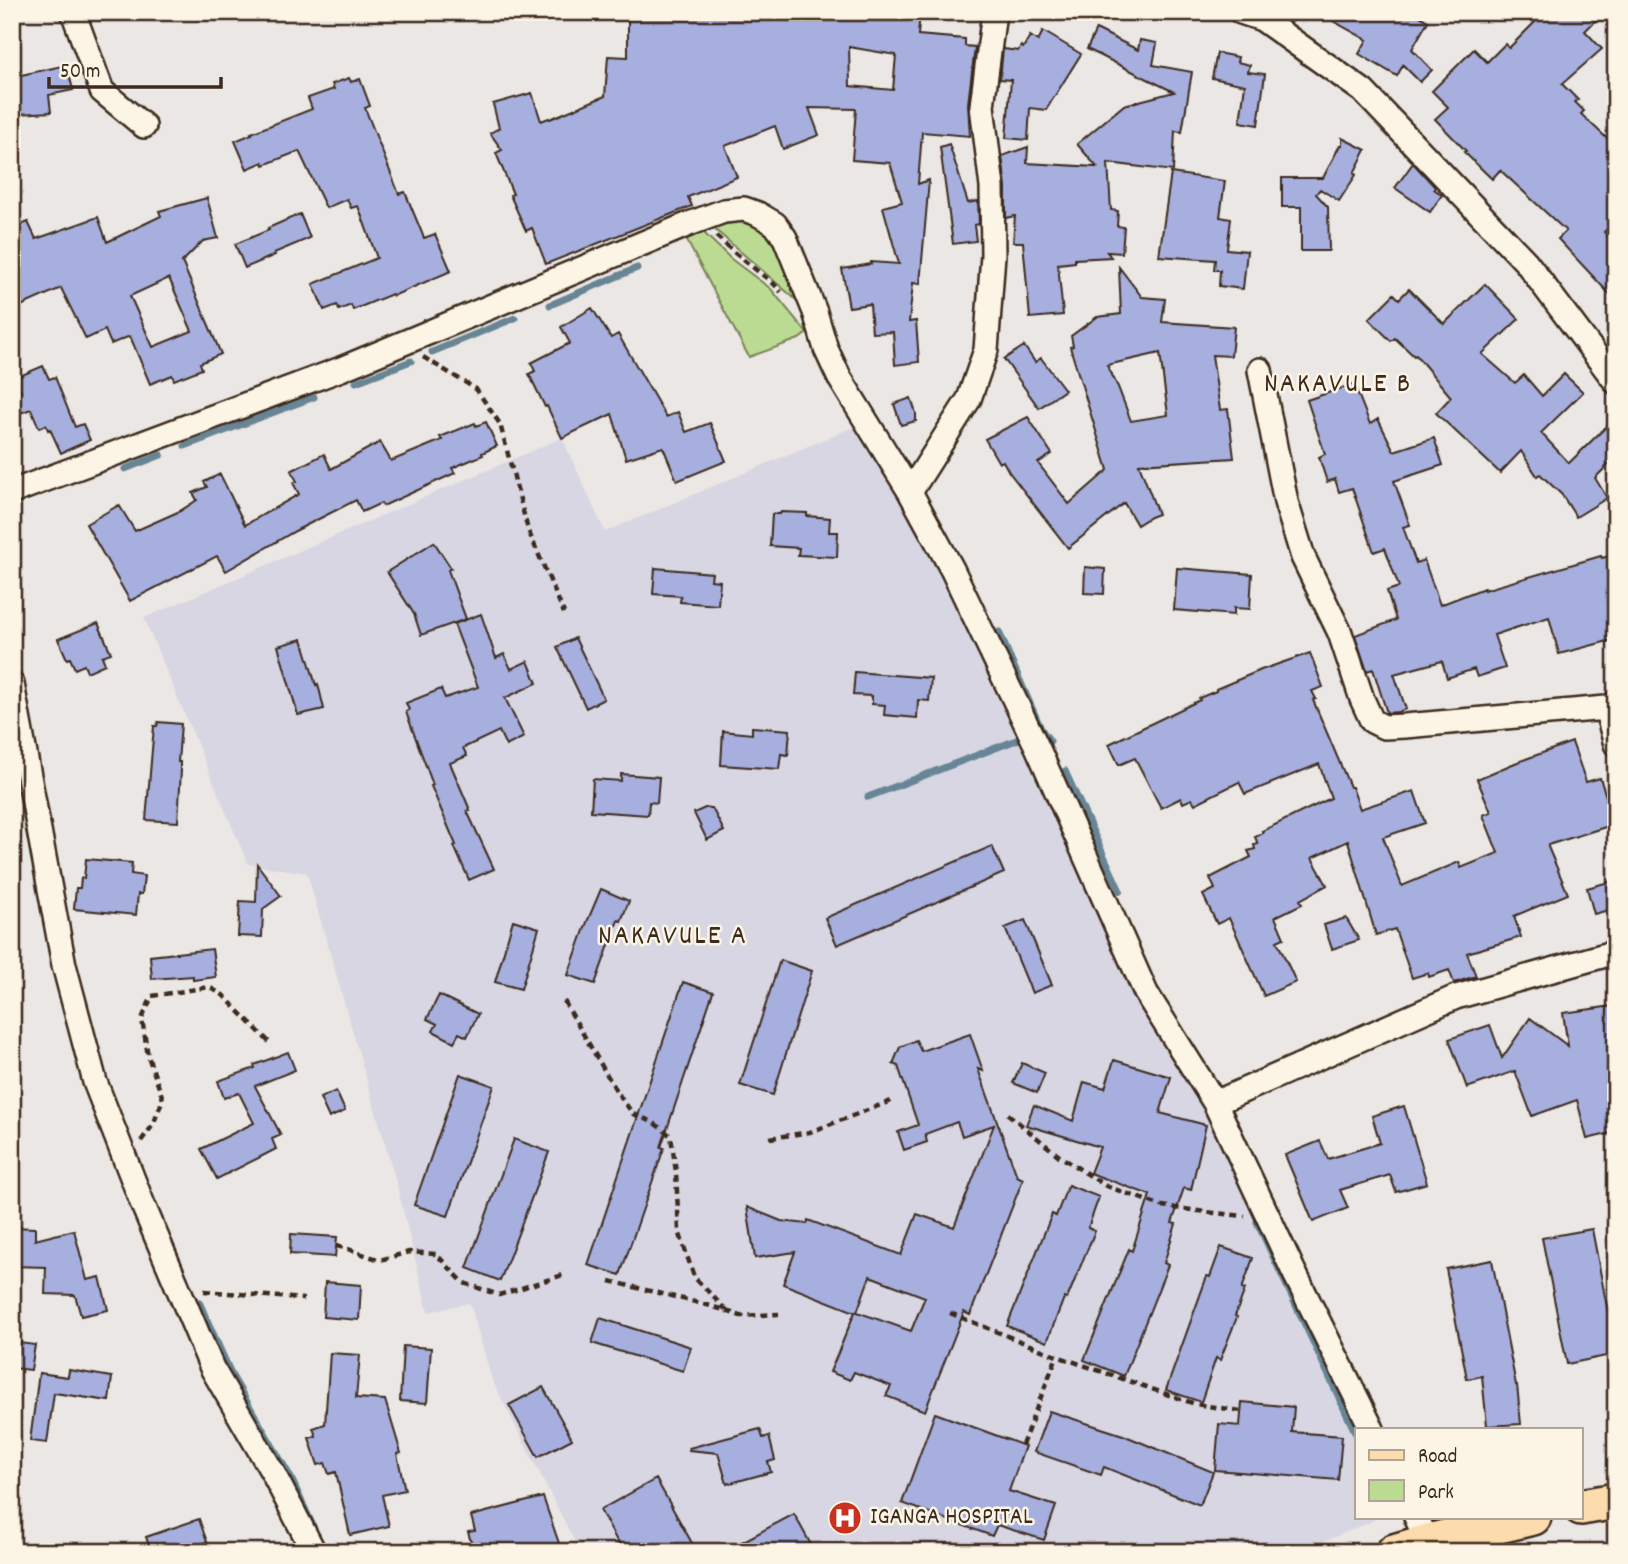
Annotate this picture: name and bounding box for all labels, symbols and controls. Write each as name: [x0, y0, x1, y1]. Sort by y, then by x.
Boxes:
scale bar: [49, 46, 220, 90]
text: 50 m: [60, 58, 100, 88]
district label: NAKAVULE B: [1264, 366, 1412, 406]
district label: NAKAVULE A: [598, 918, 748, 958]
legend: [1355, 1428, 1582, 1518]
text: Road: [1418, 1443, 1457, 1473]
text: Park: [1418, 1479, 1454, 1509]
hospital icon: IGANGA HOSPITAL: [826, 1499, 864, 1537]
place label: IGANGA HOSPITAL: [870, 1501, 1033, 1535]

